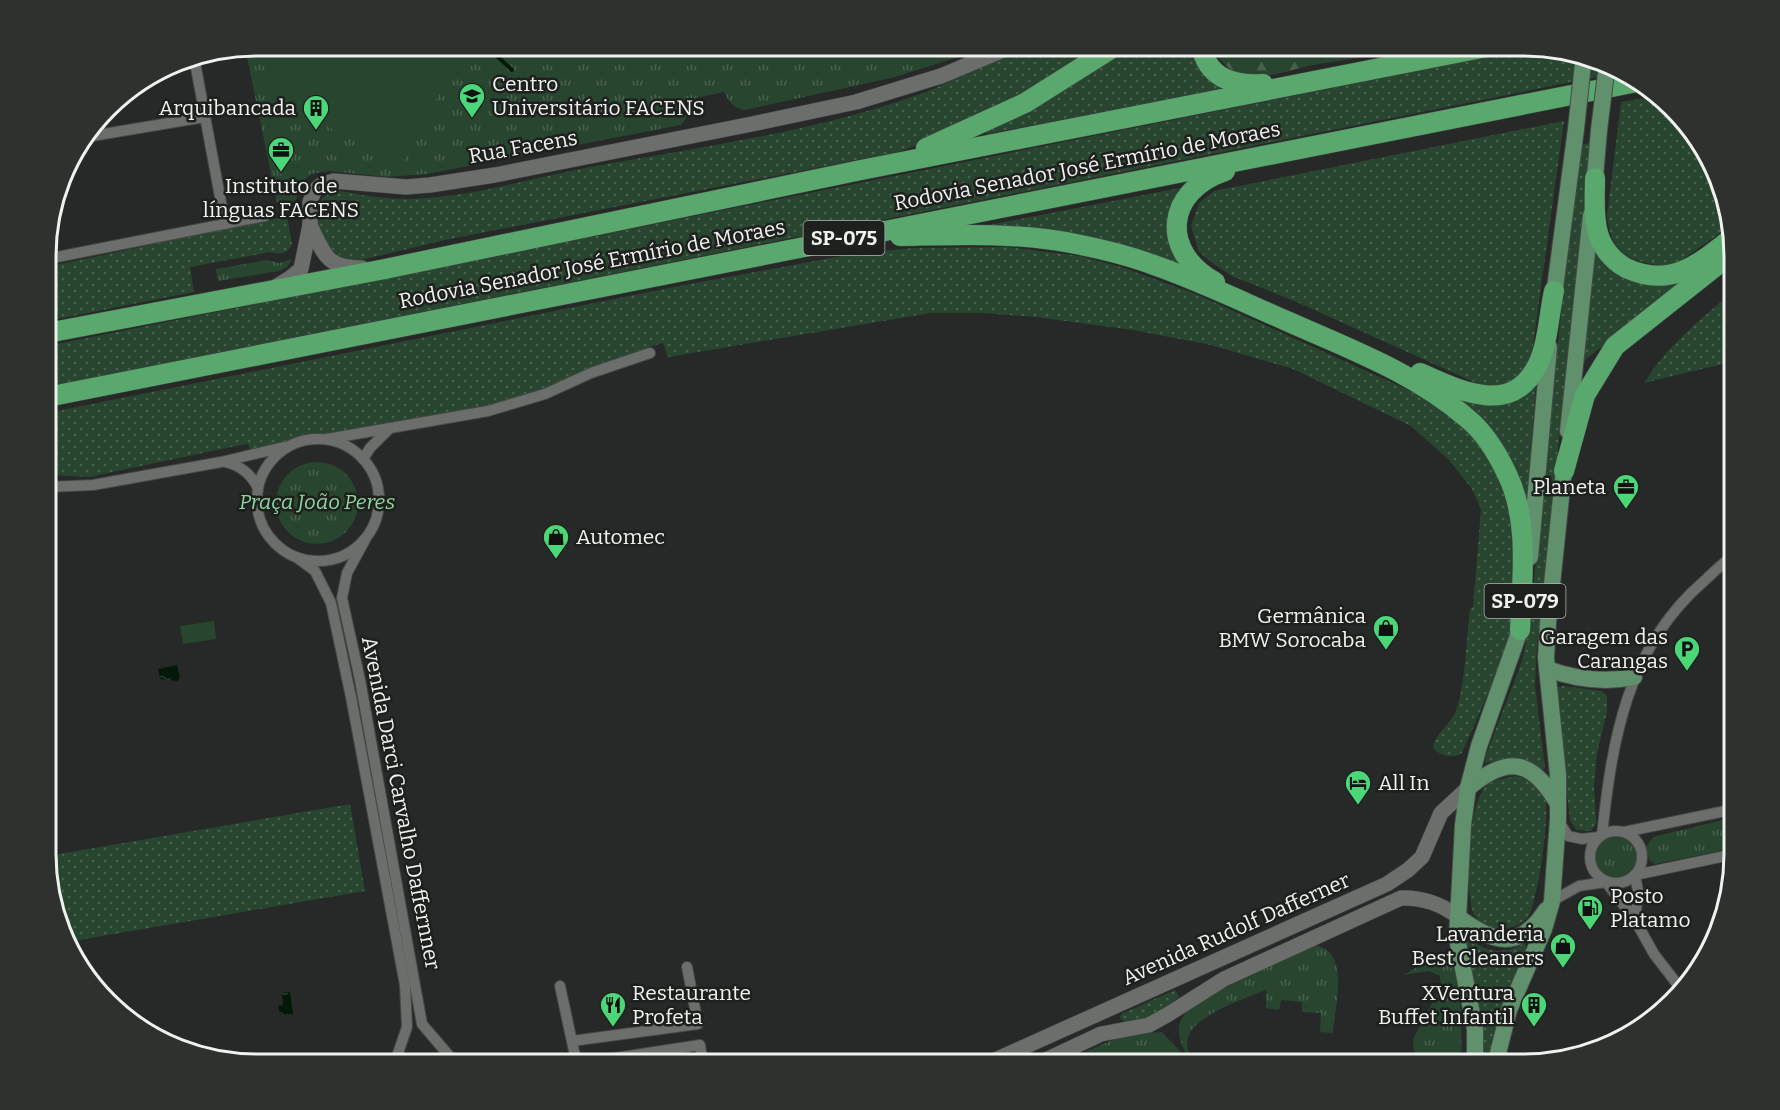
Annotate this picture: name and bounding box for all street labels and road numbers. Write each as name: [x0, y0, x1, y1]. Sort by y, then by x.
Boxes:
street label: Rodovia Senador José Ermírio de Moraes: [892, 116, 1282, 216]
street label: Rua Facens: [467, 125, 579, 169]
street label: Rodovia Senador José Ermírio de Moraes: [397, 214, 787, 314]
road number: SP-075: [804, 221, 884, 255]
road number: SP-079: [1484, 584, 1565, 618]
street label: Avenida Darci Carvalho Daffernner: [356, 634, 446, 972]
street label: Avenida Rudolf Dafferner: [1118, 867, 1354, 991]

